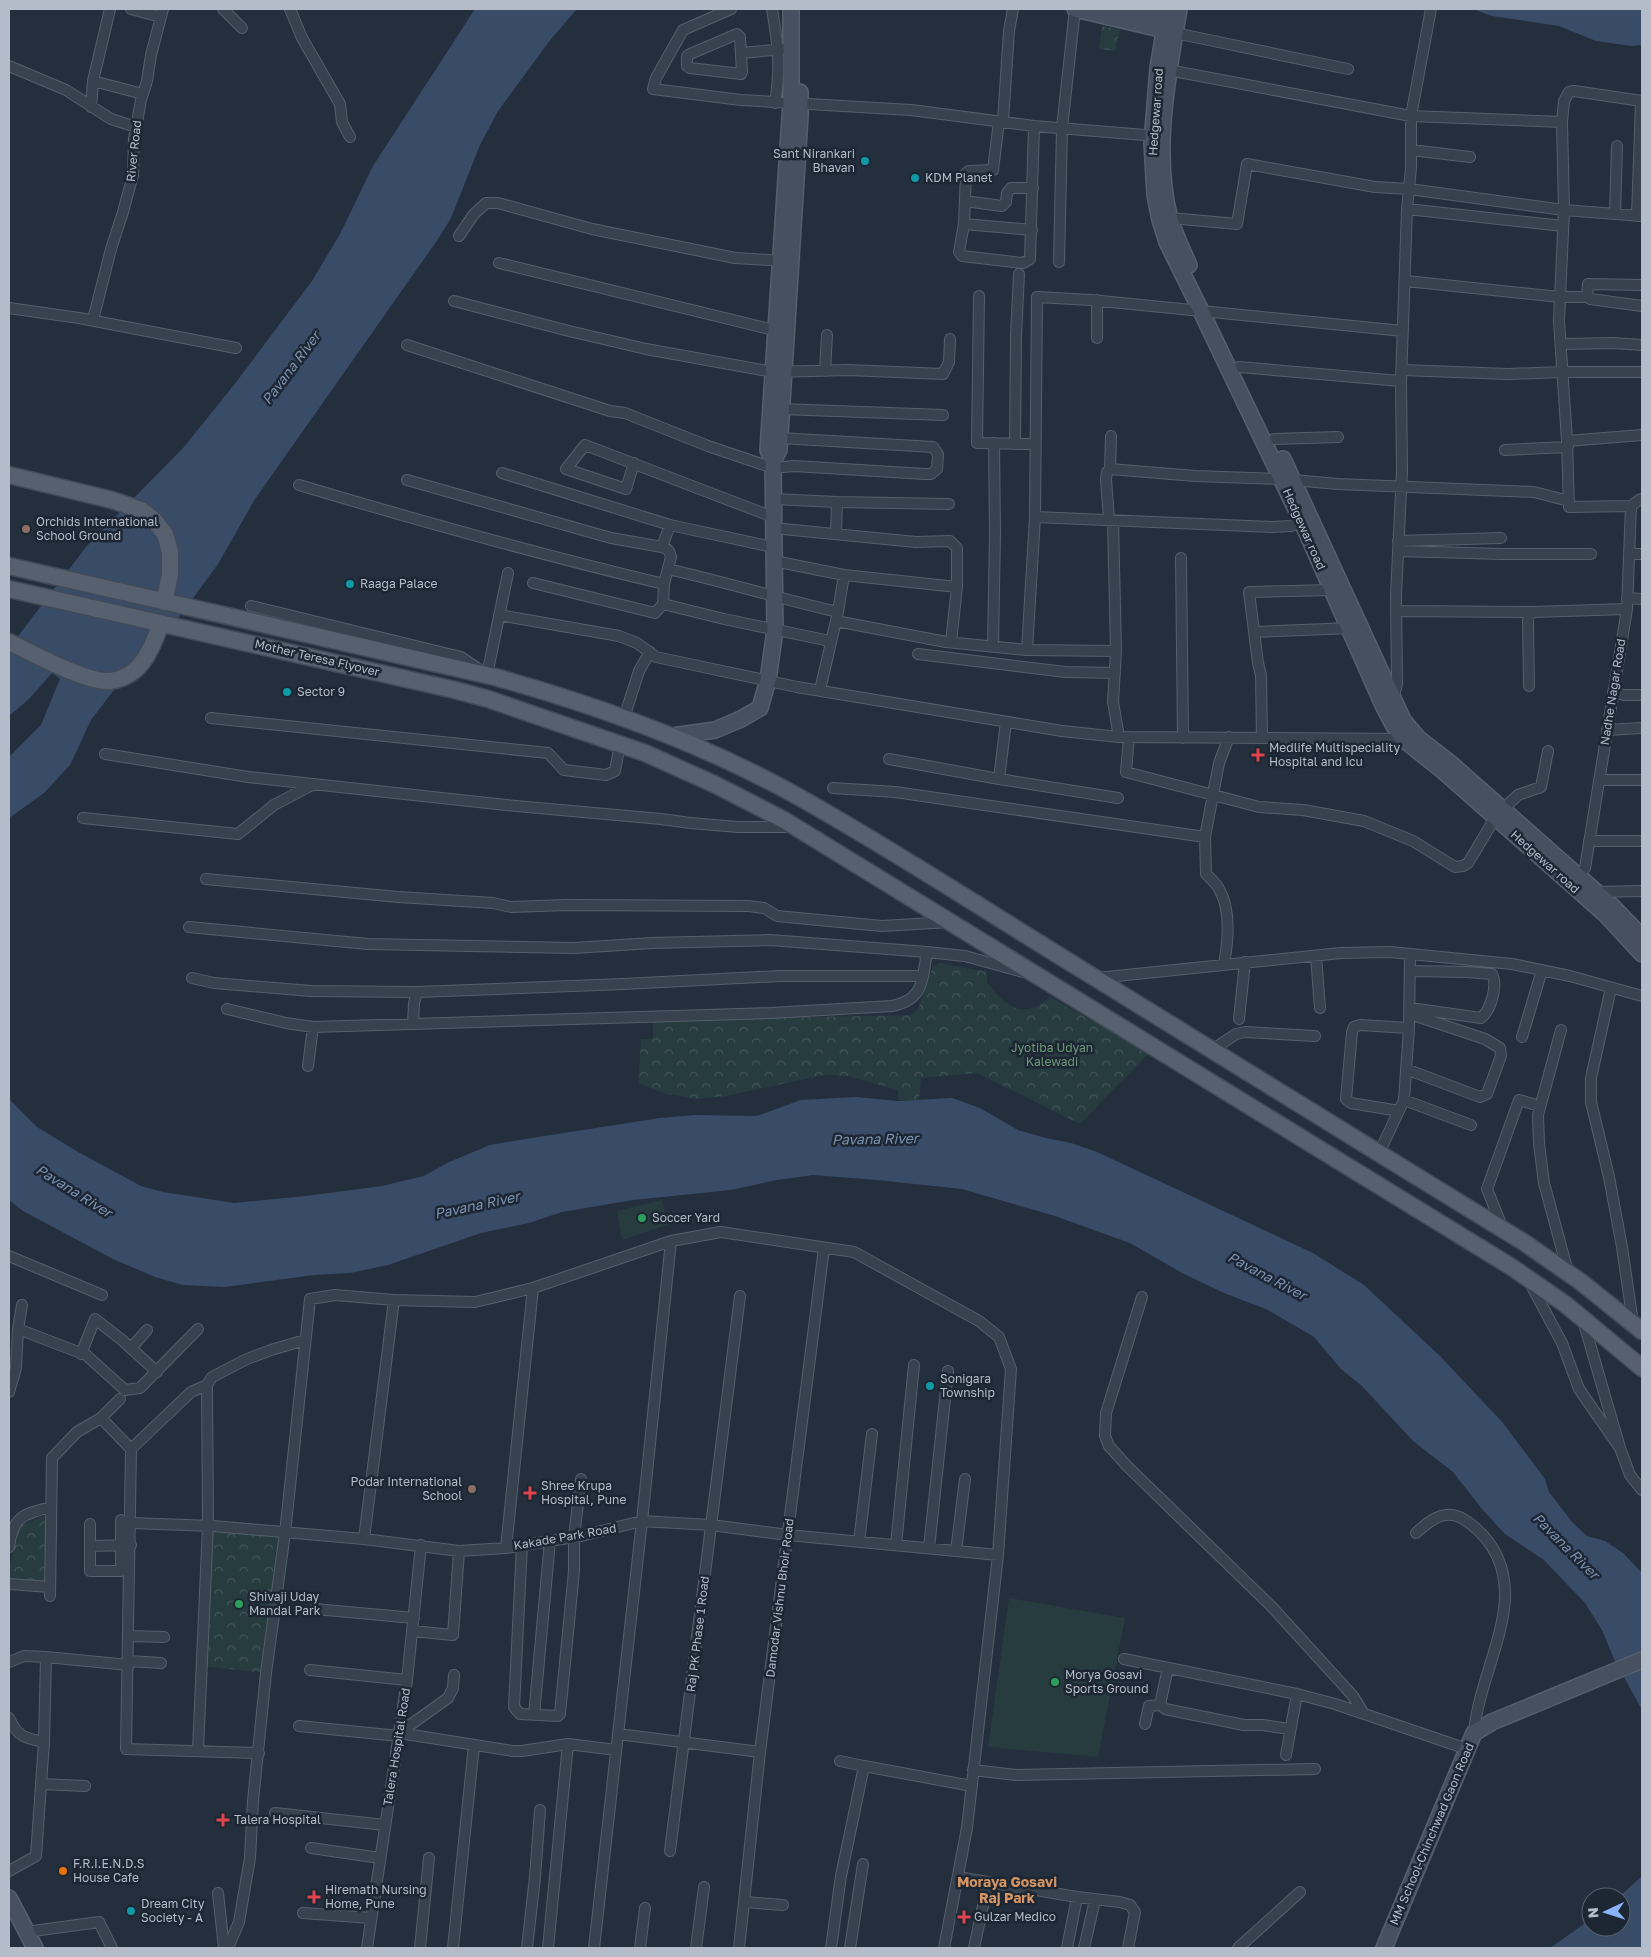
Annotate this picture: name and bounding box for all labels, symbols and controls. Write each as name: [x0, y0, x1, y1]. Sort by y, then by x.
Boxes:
street label: Hedgewar road: [1145, 68, 1166, 156]
street label: River Road: [123, 119, 144, 183]
place label: Sant Nirankari Bhavan: [773, 146, 855, 175]
marker: Sant Nirankari Bhavan: [859, 155, 871, 167]
place label: KDM Planet: [925, 170, 993, 185]
marker: KDM Planet: [909, 172, 921, 184]
water label: Pavana River: [258, 326, 325, 407]
street label: Hedgewar road: [1280, 486, 1329, 572]
place label: Orchids International School Ground: [36, 514, 158, 543]
marker: Orchids International School Ground: [20, 523, 32, 535]
place label: Raaga Palace: [360, 576, 437, 591]
marker: Raaga Palace: [344, 578, 356, 590]
street label: Mother Teresa Flyover: [253, 636, 381, 679]
street label: Nadhe Nagar Road: [1597, 638, 1628, 746]
place label: Sector 9: [297, 684, 345, 699]
marker: Sector 9: [281, 686, 293, 698]
place label: Medlife Multispeciality Hospital and Icu: [1269, 740, 1400, 769]
marker: Medlife Multispeciality Hospital and Icu: [1251, 748, 1265, 762]
street label: Hedgewar road: [1508, 827, 1583, 896]
park label: Jyotiba Udyan Kalewadi: [1011, 1040, 1093, 1069]
water label: Pavana River: [832, 1129, 921, 1148]
water label: Pavana River: [33, 1160, 118, 1222]
water label: Pavana River: [433, 1187, 523, 1222]
place label: Soccer Yard: [652, 1210, 720, 1225]
marker: Soccer Yard: [636, 1212, 648, 1224]
water label: Pavana River: [1225, 1248, 1312, 1305]
place label: Sonigara Township: [940, 1371, 995, 1400]
marker: Sonigara Township: [924, 1380, 936, 1392]
place label: Podar International School: [350, 1474, 462, 1503]
place label: Shree Krupa Hospital, Pune: [541, 1478, 626, 1507]
marker: Podar International School: [466, 1483, 478, 1495]
marker: Shree Krupa Hospital, Pune: [523, 1486, 537, 1500]
water label: Pavana River: [1530, 1509, 1605, 1584]
street label: Damodar Vishnu Bhoir Road: [762, 1517, 797, 1678]
street label: Kakade Park Road: [512, 1520, 617, 1553]
street label: Raj PK Phase 1 Road: [683, 1575, 712, 1693]
place label: Shivaji Uday Mandal Park: [249, 1589, 321, 1618]
marker: Shivaji Uday Mandal Park: [233, 1598, 245, 1610]
place label: Morya Gosavi Sports Ground: [1065, 1667, 1149, 1696]
marker: Morya Gosavi Sports Ground: [1049, 1676, 1061, 1688]
street label: Talera Hospital Road: [380, 1687, 413, 1807]
street label: MM School-Chinchwad Gaon Road: [1386, 1740, 1477, 1927]
place label: Talera Hospital: [234, 1812, 321, 1827]
marker: Talera Hospital: [216, 1813, 230, 1827]
place label: F.R.I.E.N.D.S House Cafe: [73, 1856, 145, 1885]
marker: F.R.I.E.N.D.S House Cafe: [57, 1865, 69, 1877]
district label: Moraya Gosavi Raj Park: [957, 1873, 1057, 1906]
place label: Hiremath Nursing Home, Pune: [325, 1882, 427, 1911]
north arrow: [1581, 1887, 1631, 1937]
marker: Hiremath Nursing Home, Pune: [307, 1890, 321, 1904]
place label: Dream City Society - A: [141, 1896, 205, 1925]
marker: Dream City Society - A: [125, 1905, 137, 1917]
text: N: [1584, 1907, 1601, 1919]
place label: Gulzar Medico: [974, 1909, 1056, 1924]
marker: Gulzar Medico: [958, 1911, 970, 1923]

